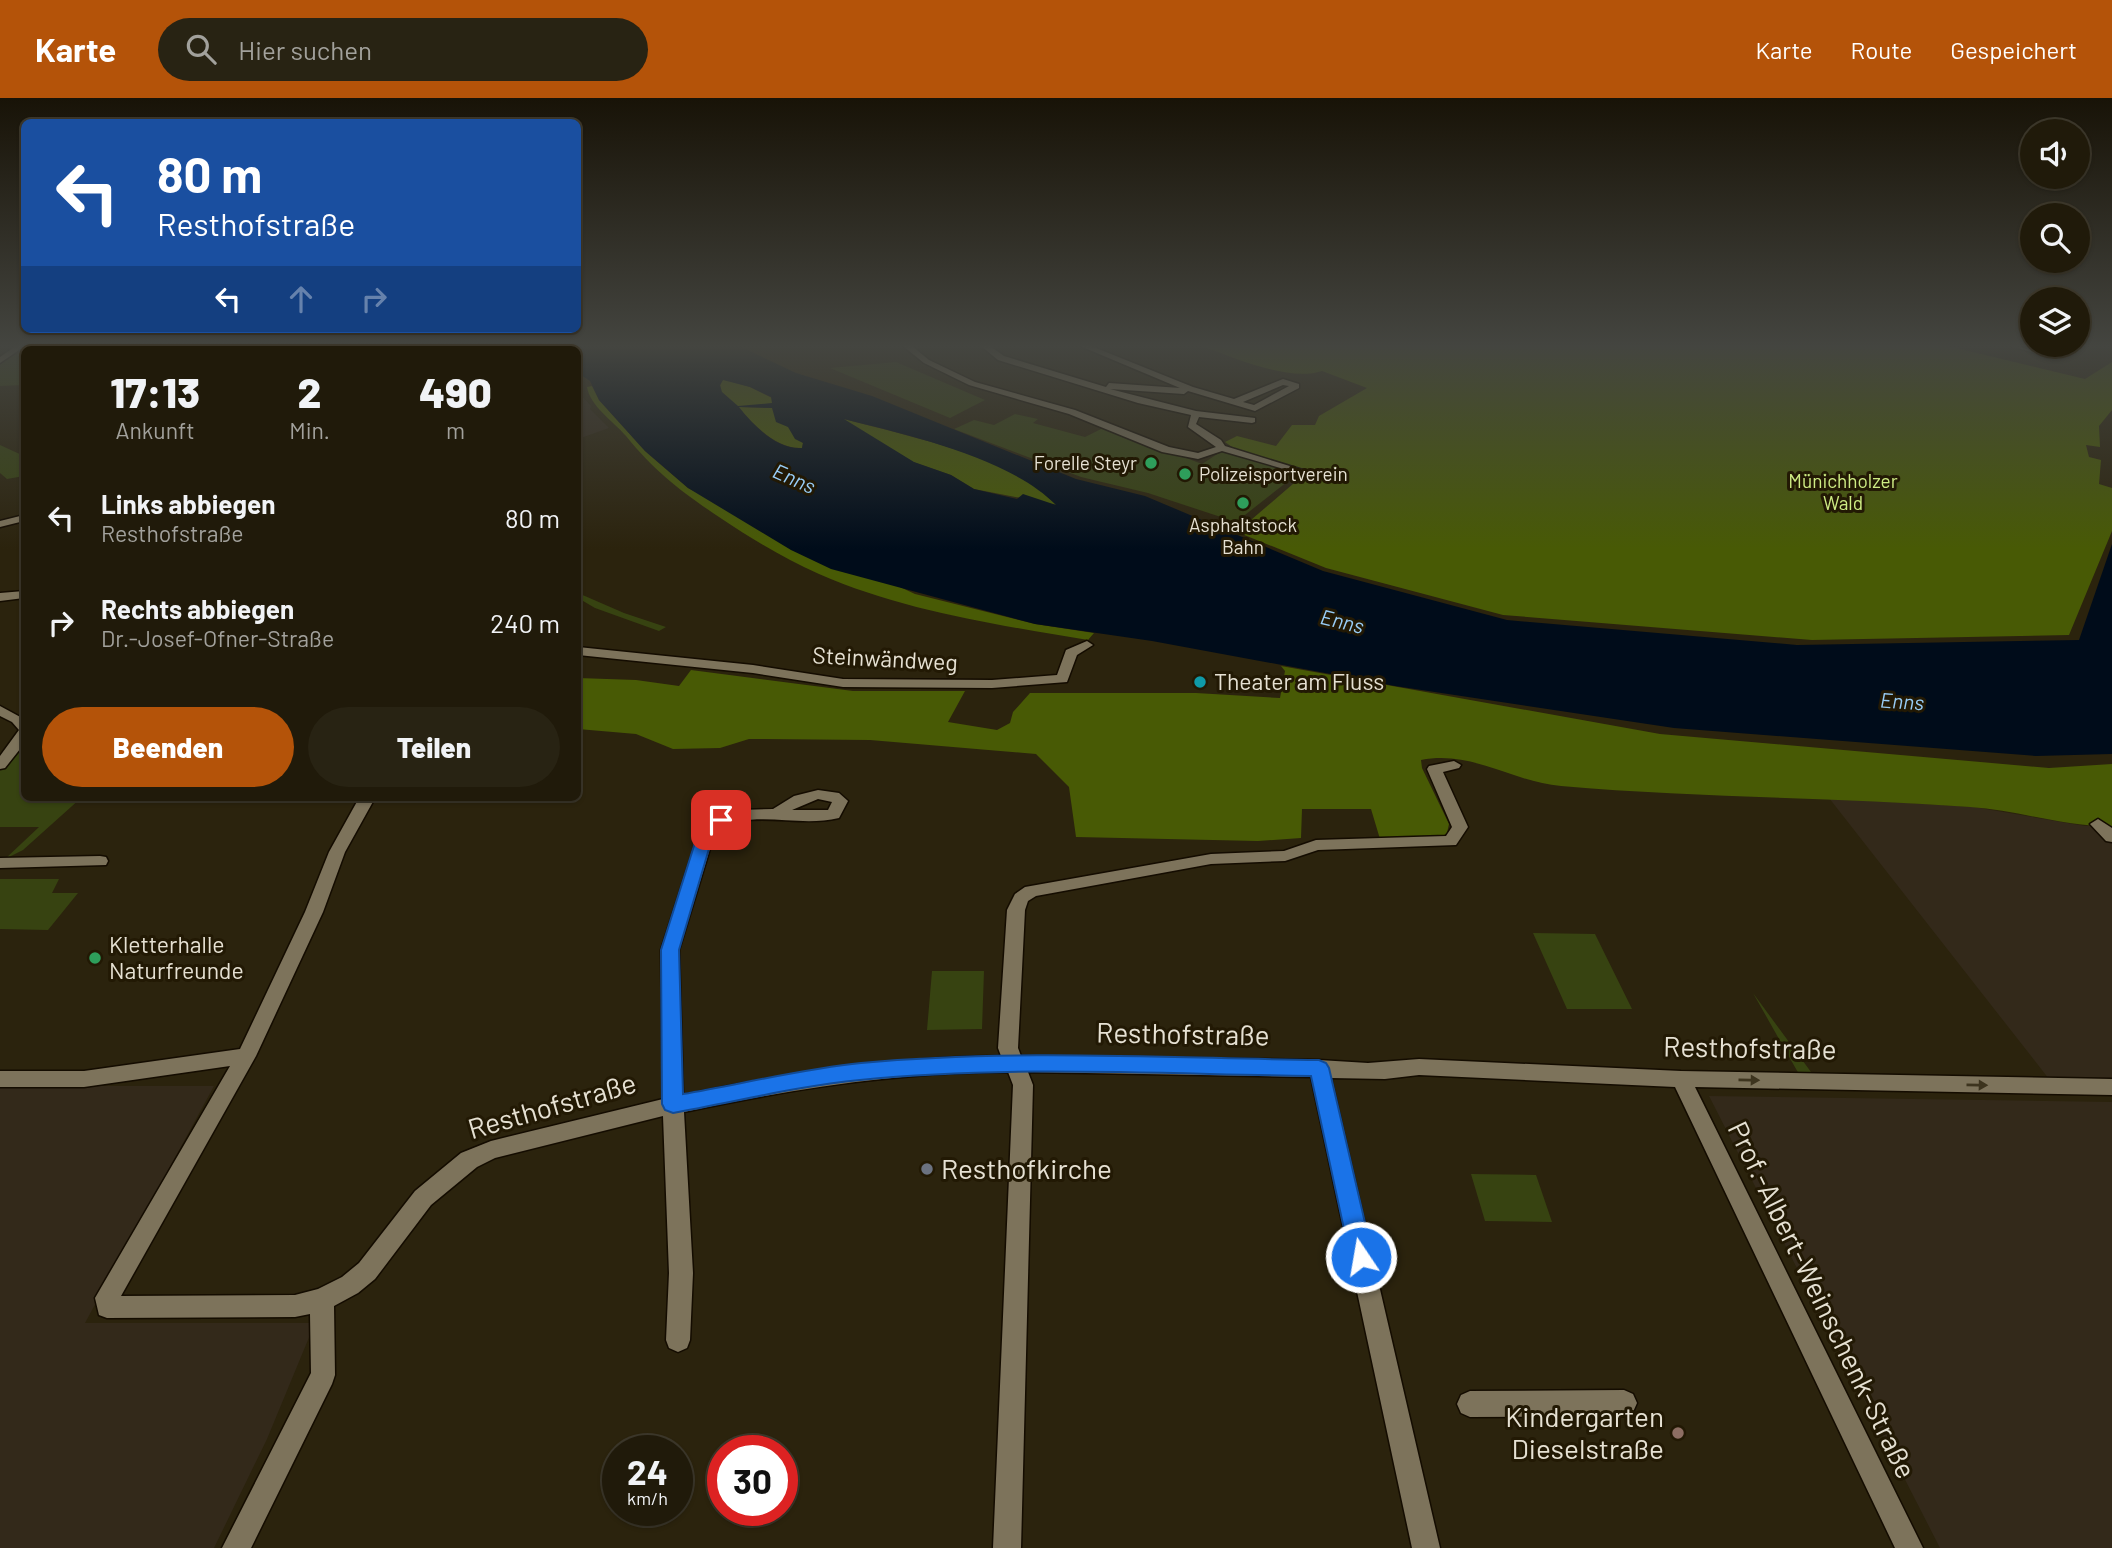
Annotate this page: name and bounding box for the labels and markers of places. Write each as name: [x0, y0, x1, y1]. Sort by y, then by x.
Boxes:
place label: Forelle Steyr: [1034, 451, 1137, 474]
marker: Forelle Steyr: [1143, 455, 1159, 471]
place label: Polizeisportverein: [1199, 462, 1348, 485]
marker: Polizeisportverein: [1177, 466, 1193, 482]
marker: Asphaltstock Bahn: [1235, 495, 1251, 511]
place label: Asphaltstock Bahn: [1189, 513, 1297, 558]
place label: Theater am Fluss: [1214, 667, 1384, 695]
marker: Theater am Fluss: [1192, 674, 1208, 690]
pin: [691, 790, 751, 850]
place label: Kletterhalle Naturfreunde: [109, 930, 244, 984]
marker: Kletterhalle Naturfreunde: [87, 950, 103, 966]
place label: Resthofkirche: [941, 1151, 1112, 1185]
marker: Resthofkirche: [919, 1161, 935, 1177]
place label: Kindergarten Dieselstraße: [1505, 1399, 1664, 1465]
marker: Kindergarten Dieselstraße: [1670, 1425, 1686, 1441]

